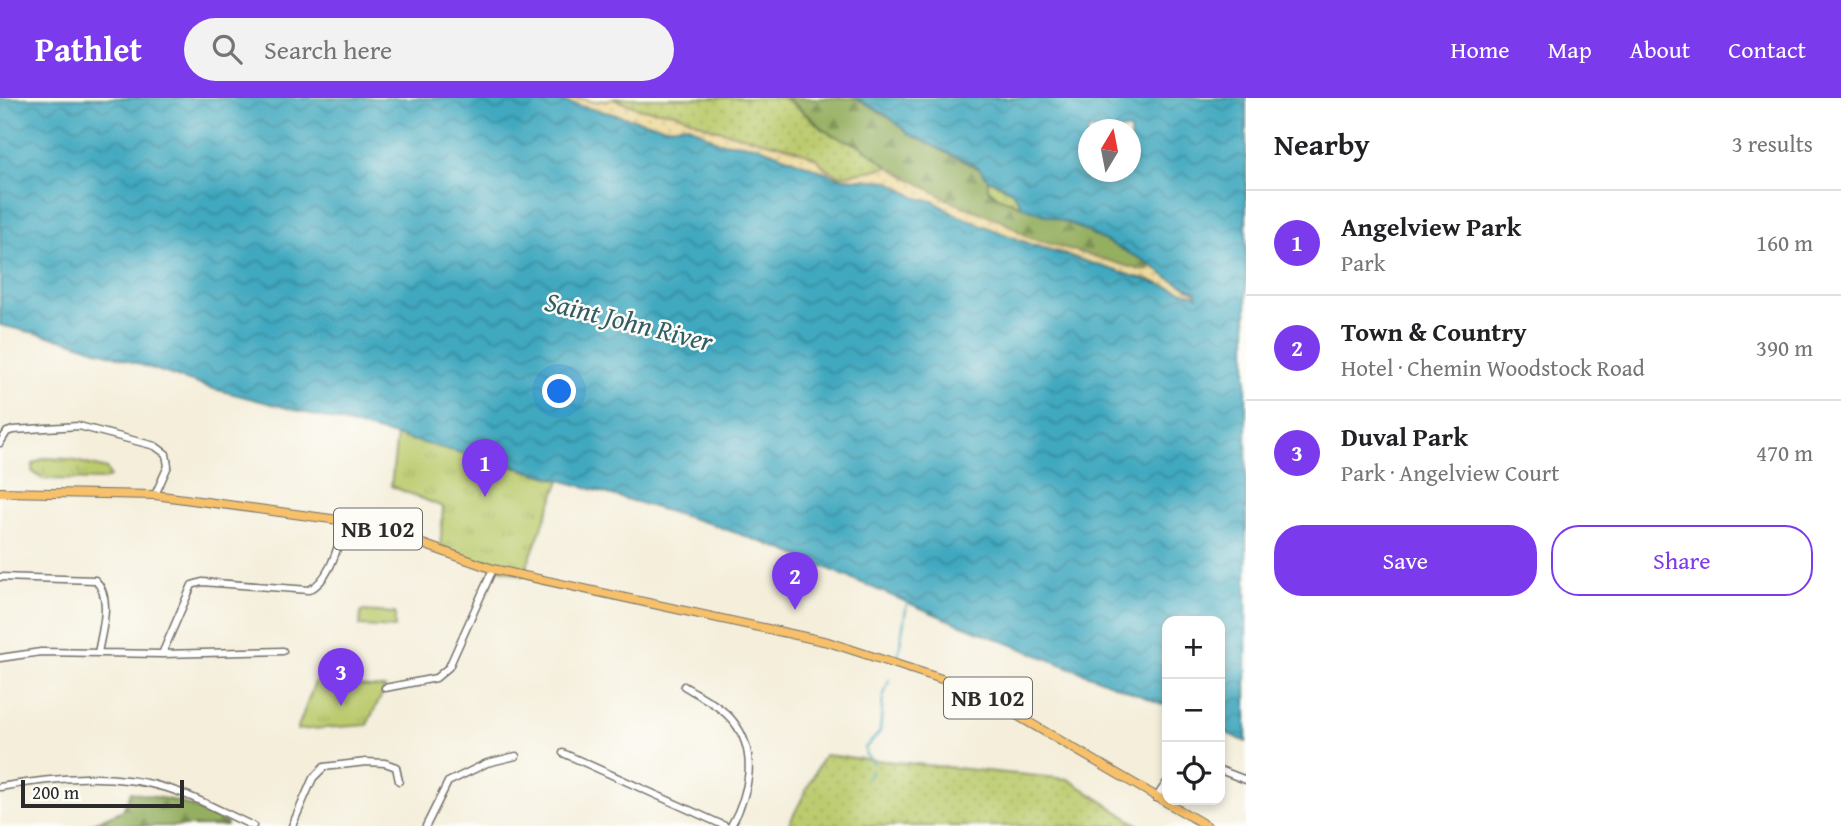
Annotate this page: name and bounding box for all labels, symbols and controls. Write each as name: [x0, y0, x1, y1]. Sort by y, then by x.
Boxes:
search box: [184, 18, 674, 81]
text: Pathlet: [35, 25, 142, 73]
icon: search: [208, 30, 246, 68]
text: Search here: [264, 30, 392, 69]
text: Home: [1451, 32, 1510, 67]
text: Map: [1548, 32, 1592, 67]
text: About: [1630, 32, 1690, 67]
text: Contact: [1728, 32, 1806, 67]
north arrow: [1078, 119, 1141, 182]
text: Nearby: [1274, 122, 1370, 166]
text: 3 results: [1732, 127, 1813, 160]
text: Angelview Park: [1341, 207, 1521, 246]
text: 1: [1291, 226, 1303, 259]
text: 160 m: [1756, 226, 1813, 259]
text: Park: [1341, 246, 1385, 279]
water label: Saint John River: [541, 280, 719, 362]
text: Town & Country: [1341, 312, 1526, 351]
text: 2: [1291, 331, 1303, 364]
text: 390 m: [1756, 331, 1813, 364]
text: Hotel · Chemin Woodstock Road: [1341, 351, 1645, 384]
your location: [542, 374, 576, 408]
text: Duval Park: [1341, 417, 1468, 456]
text: 3: [1291, 436, 1303, 469]
text: 470 m: [1756, 436, 1813, 469]
pin: 1: [462, 439, 508, 497]
text: Park · Angelview Court: [1341, 456, 1559, 489]
road number: NB 102: [334, 508, 422, 550]
button: Save: [1274, 525, 1537, 596]
button: Share: [1551, 525, 1813, 596]
pin: 2: [772, 552, 818, 610]
map controls: [1162, 616, 1225, 805]
button: +: [1162, 616, 1225, 679]
pin: 3: [318, 648, 364, 706]
road number: NB 102: [944, 678, 1032, 718]
button: −: [1162, 679, 1225, 742]
button: locate: [1162, 742, 1225, 805]
scale bar: [21, 777, 184, 809]
text: 200 m: [32, 778, 79, 806]

